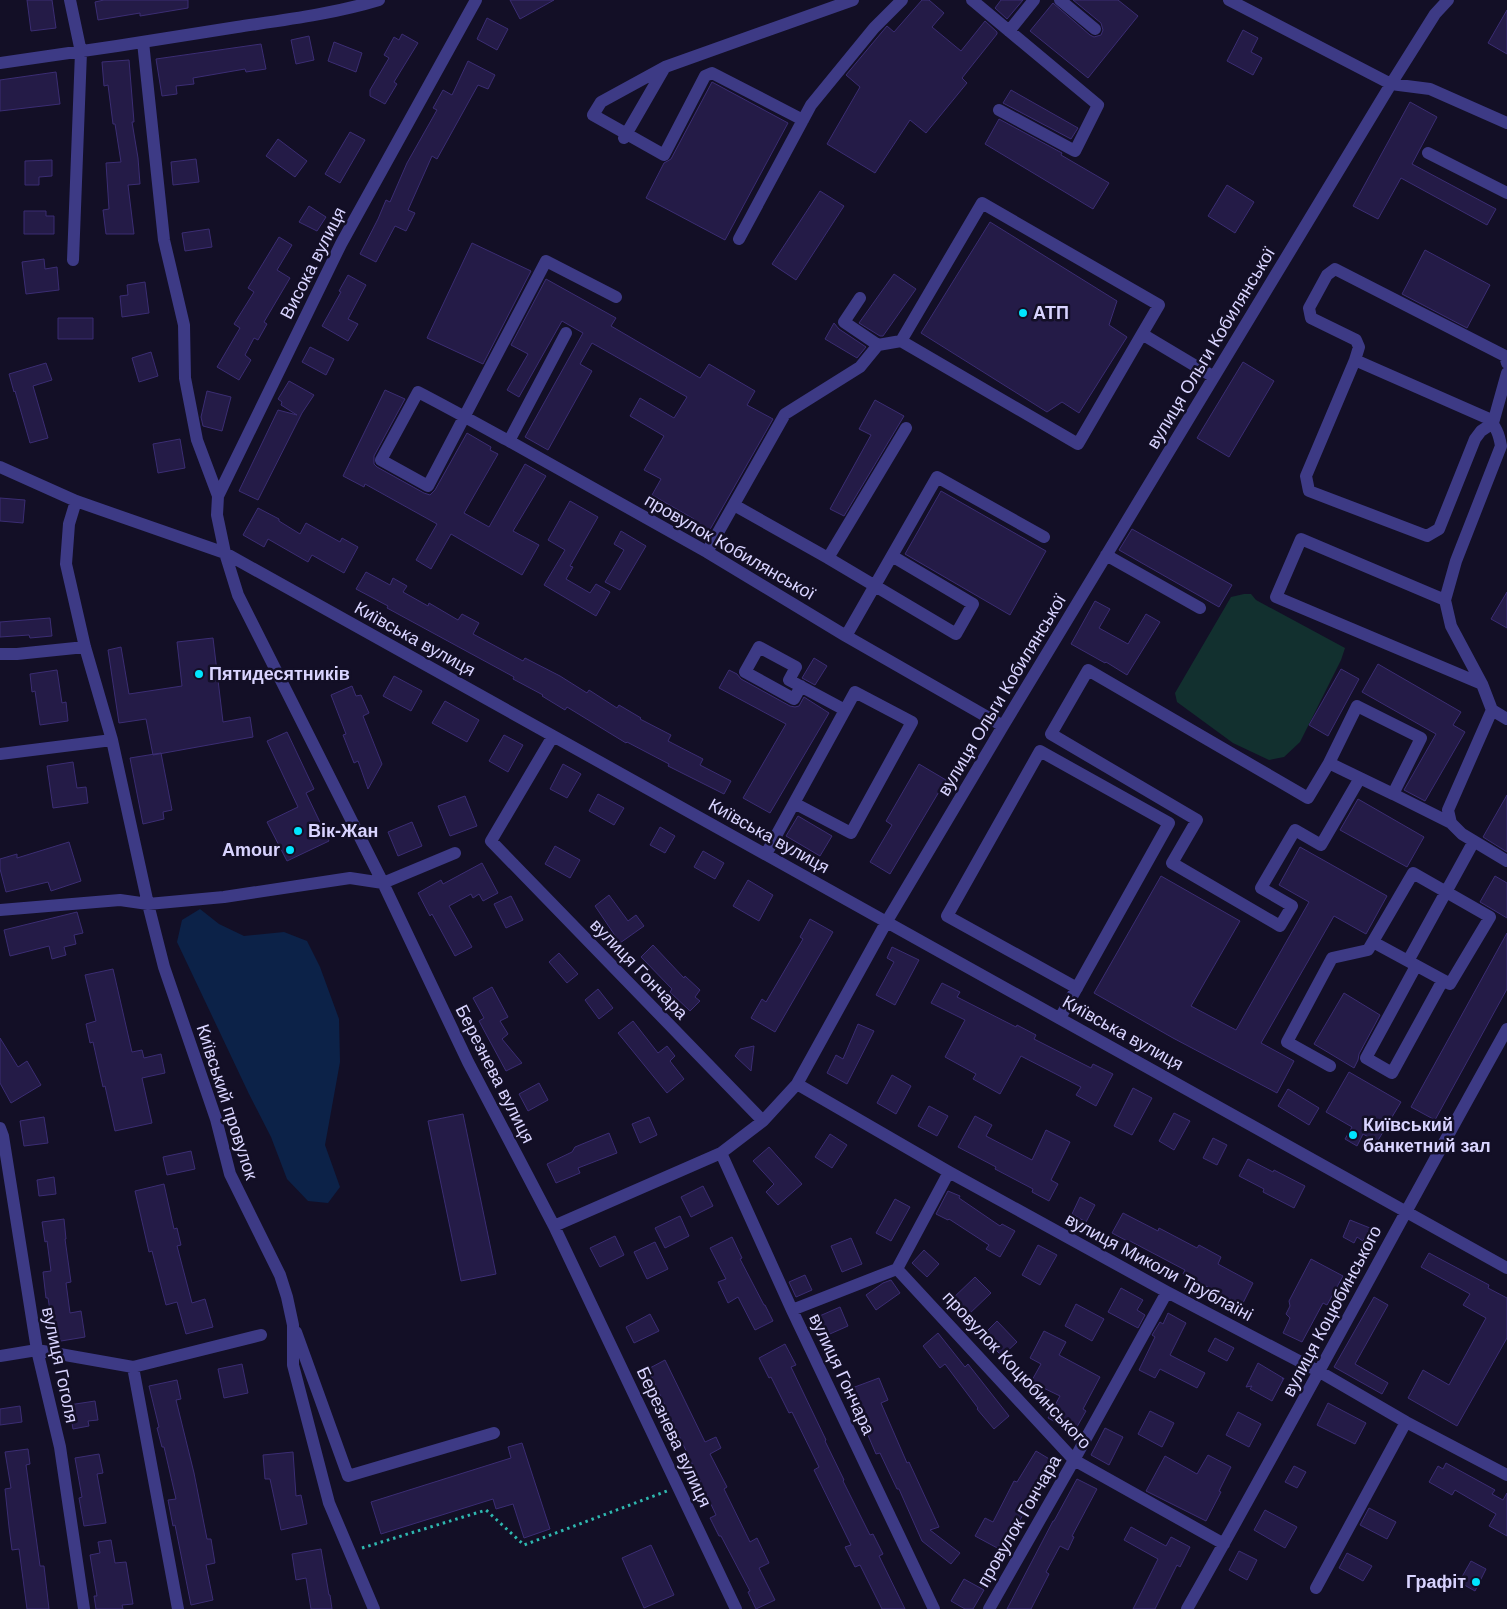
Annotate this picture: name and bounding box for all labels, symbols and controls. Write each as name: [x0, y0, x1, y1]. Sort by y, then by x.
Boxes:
street label: Висока вулиця: [276, 204, 350, 322]
street label: вулиця Ольги Кобилянської: [1143, 244, 1279, 452]
place label: АТП: [1033, 303, 1069, 323]
marker: АТП: [1017, 307, 1029, 319]
street label: провулок Кобилянської: [641, 490, 819, 604]
street label: вулиця Ольги Кобилянської: [934, 591, 1070, 799]
street label: Київська вулиця: [351, 598, 479, 680]
place label: Пятидесятників: [209, 664, 350, 684]
marker: Пятидесятників: [193, 668, 205, 680]
street label: Київська вулиця: [705, 795, 833, 877]
place label: Вік-Жан: [308, 821, 378, 841]
marker: Вік-Жан: [292, 825, 304, 837]
place label: Amour: [222, 840, 280, 860]
marker: Amour: [284, 844, 296, 856]
street label: вулиця Гончара: [586, 915, 692, 1024]
street label: Київська вулиця: [1059, 992, 1187, 1074]
street label: Березнева вулиця: [451, 1002, 539, 1146]
street label: Київський провулок: [192, 1022, 262, 1182]
place label: Київський банкетний зал: [1363, 1115, 1491, 1156]
marker: Київський банкетний зал: [1347, 1129, 1359, 1141]
street label: вулиця Миколи Трублаїні: [1062, 1209, 1256, 1325]
street label: вулиця Коцюбинського: [1278, 1222, 1386, 1400]
street label: провулок Коцюбинського: [939, 1287, 1095, 1453]
street label: вулиця Гоголя: [38, 1305, 82, 1425]
street label: вулиця Гончара: [805, 1310, 879, 1439]
street label: Березнева вулиця: [633, 1364, 715, 1510]
street label: провулок Гончара: [973, 1451, 1065, 1591]
place label: Графіт: [1406, 1572, 1466, 1592]
marker: Графіт: [1470, 1576, 1482, 1588]

